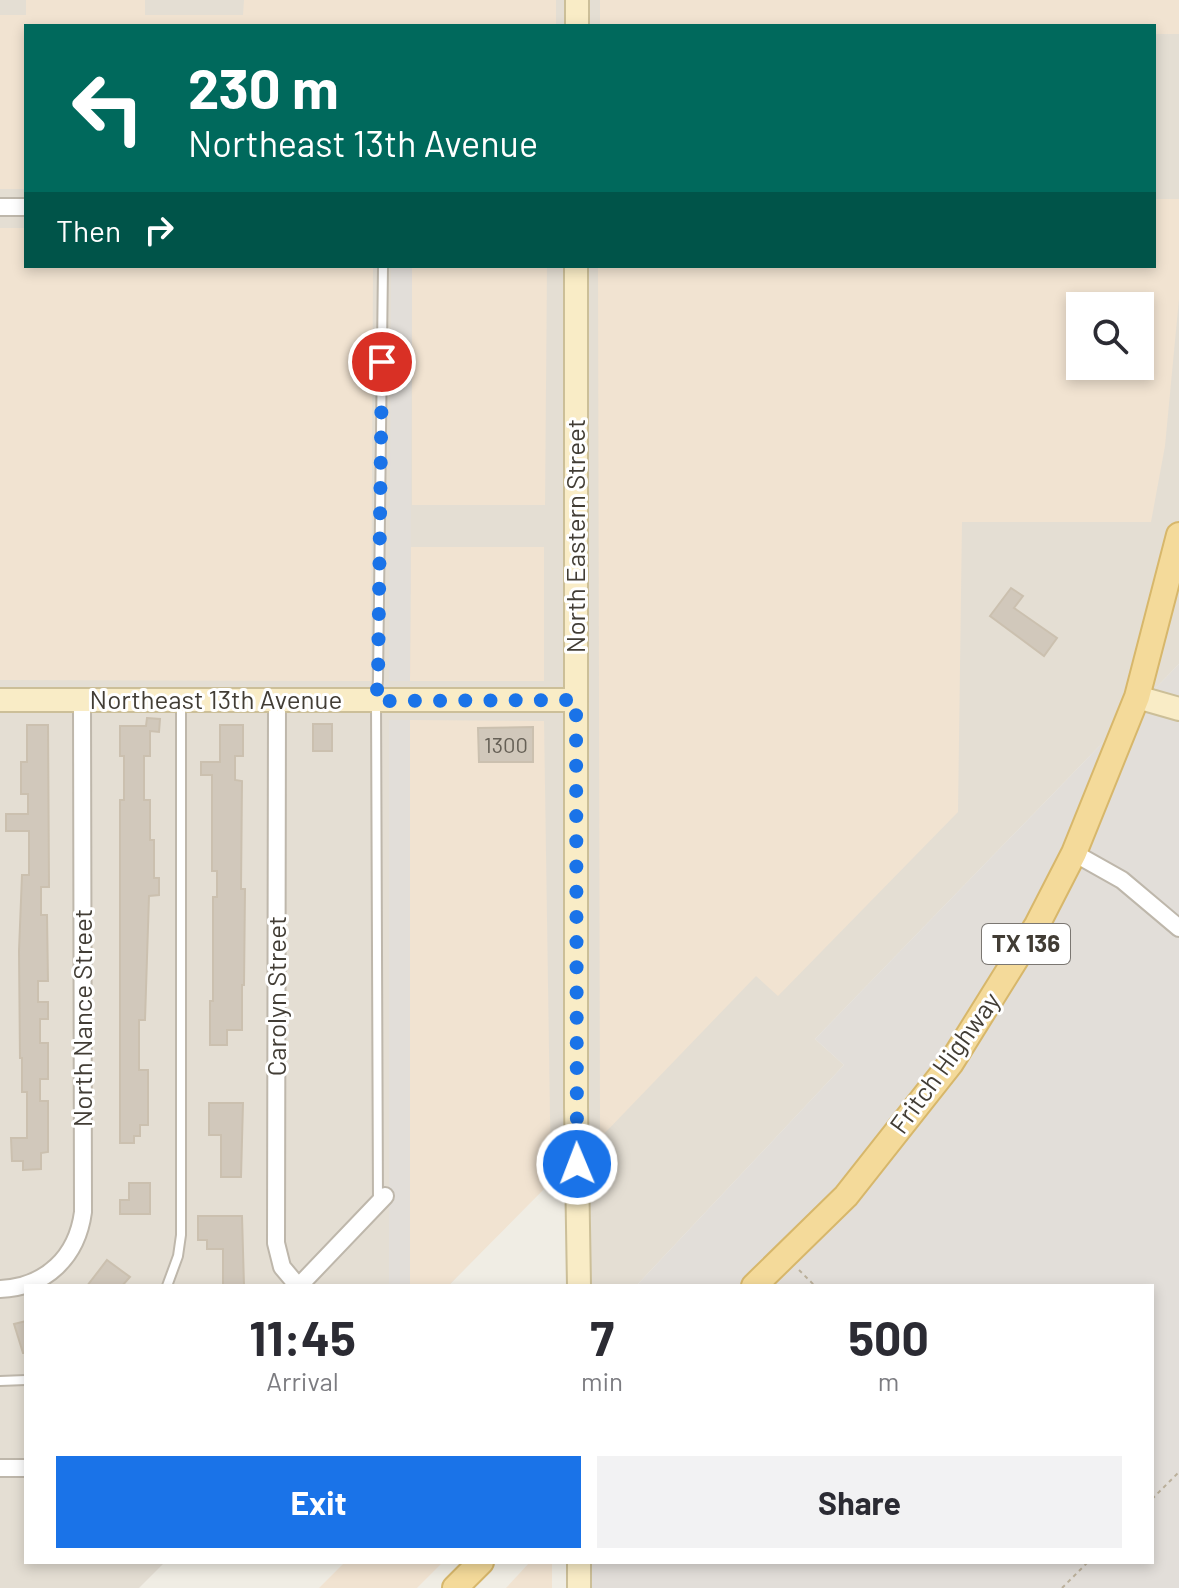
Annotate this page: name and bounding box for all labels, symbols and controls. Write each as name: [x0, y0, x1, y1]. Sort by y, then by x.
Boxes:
text: 230 m: [188, 53, 339, 120]
icon: left: [56, 56, 160, 160]
text: Northeast 13th Avenue: [188, 121, 538, 164]
icon: right: [137, 208, 181, 252]
text: Then: [56, 212, 121, 248]
map controls: [1066, 292, 1154, 380]
button: search: [1066, 292, 1154, 380]
pin: [348, 328, 416, 396]
icon: arrive: [360, 340, 404, 384]
street label: North Eastern Street: [559, 419, 590, 653]
street label: Northeast 13th Avenue: [90, 683, 342, 714]
house number: 1300: [484, 731, 528, 757]
street label: North Nance Street: [66, 909, 97, 1127]
street label: Carolyn Street: [260, 916, 291, 1076]
road number: TX 136: [982, 924, 1070, 964]
street label: Fritch Highway: [882, 985, 1005, 1139]
position arrow: [535, 1122, 619, 1206]
text: 11:45: [249, 1308, 356, 1366]
text: 7: [590, 1308, 614, 1366]
text: 500: [848, 1308, 929, 1366]
text: Arrival: [266, 1365, 339, 1396]
text: min: [581, 1365, 623, 1396]
text: m: [878, 1365, 899, 1396]
button: Exit: [56, 1456, 581, 1548]
button: Share: [597, 1456, 1122, 1548]

